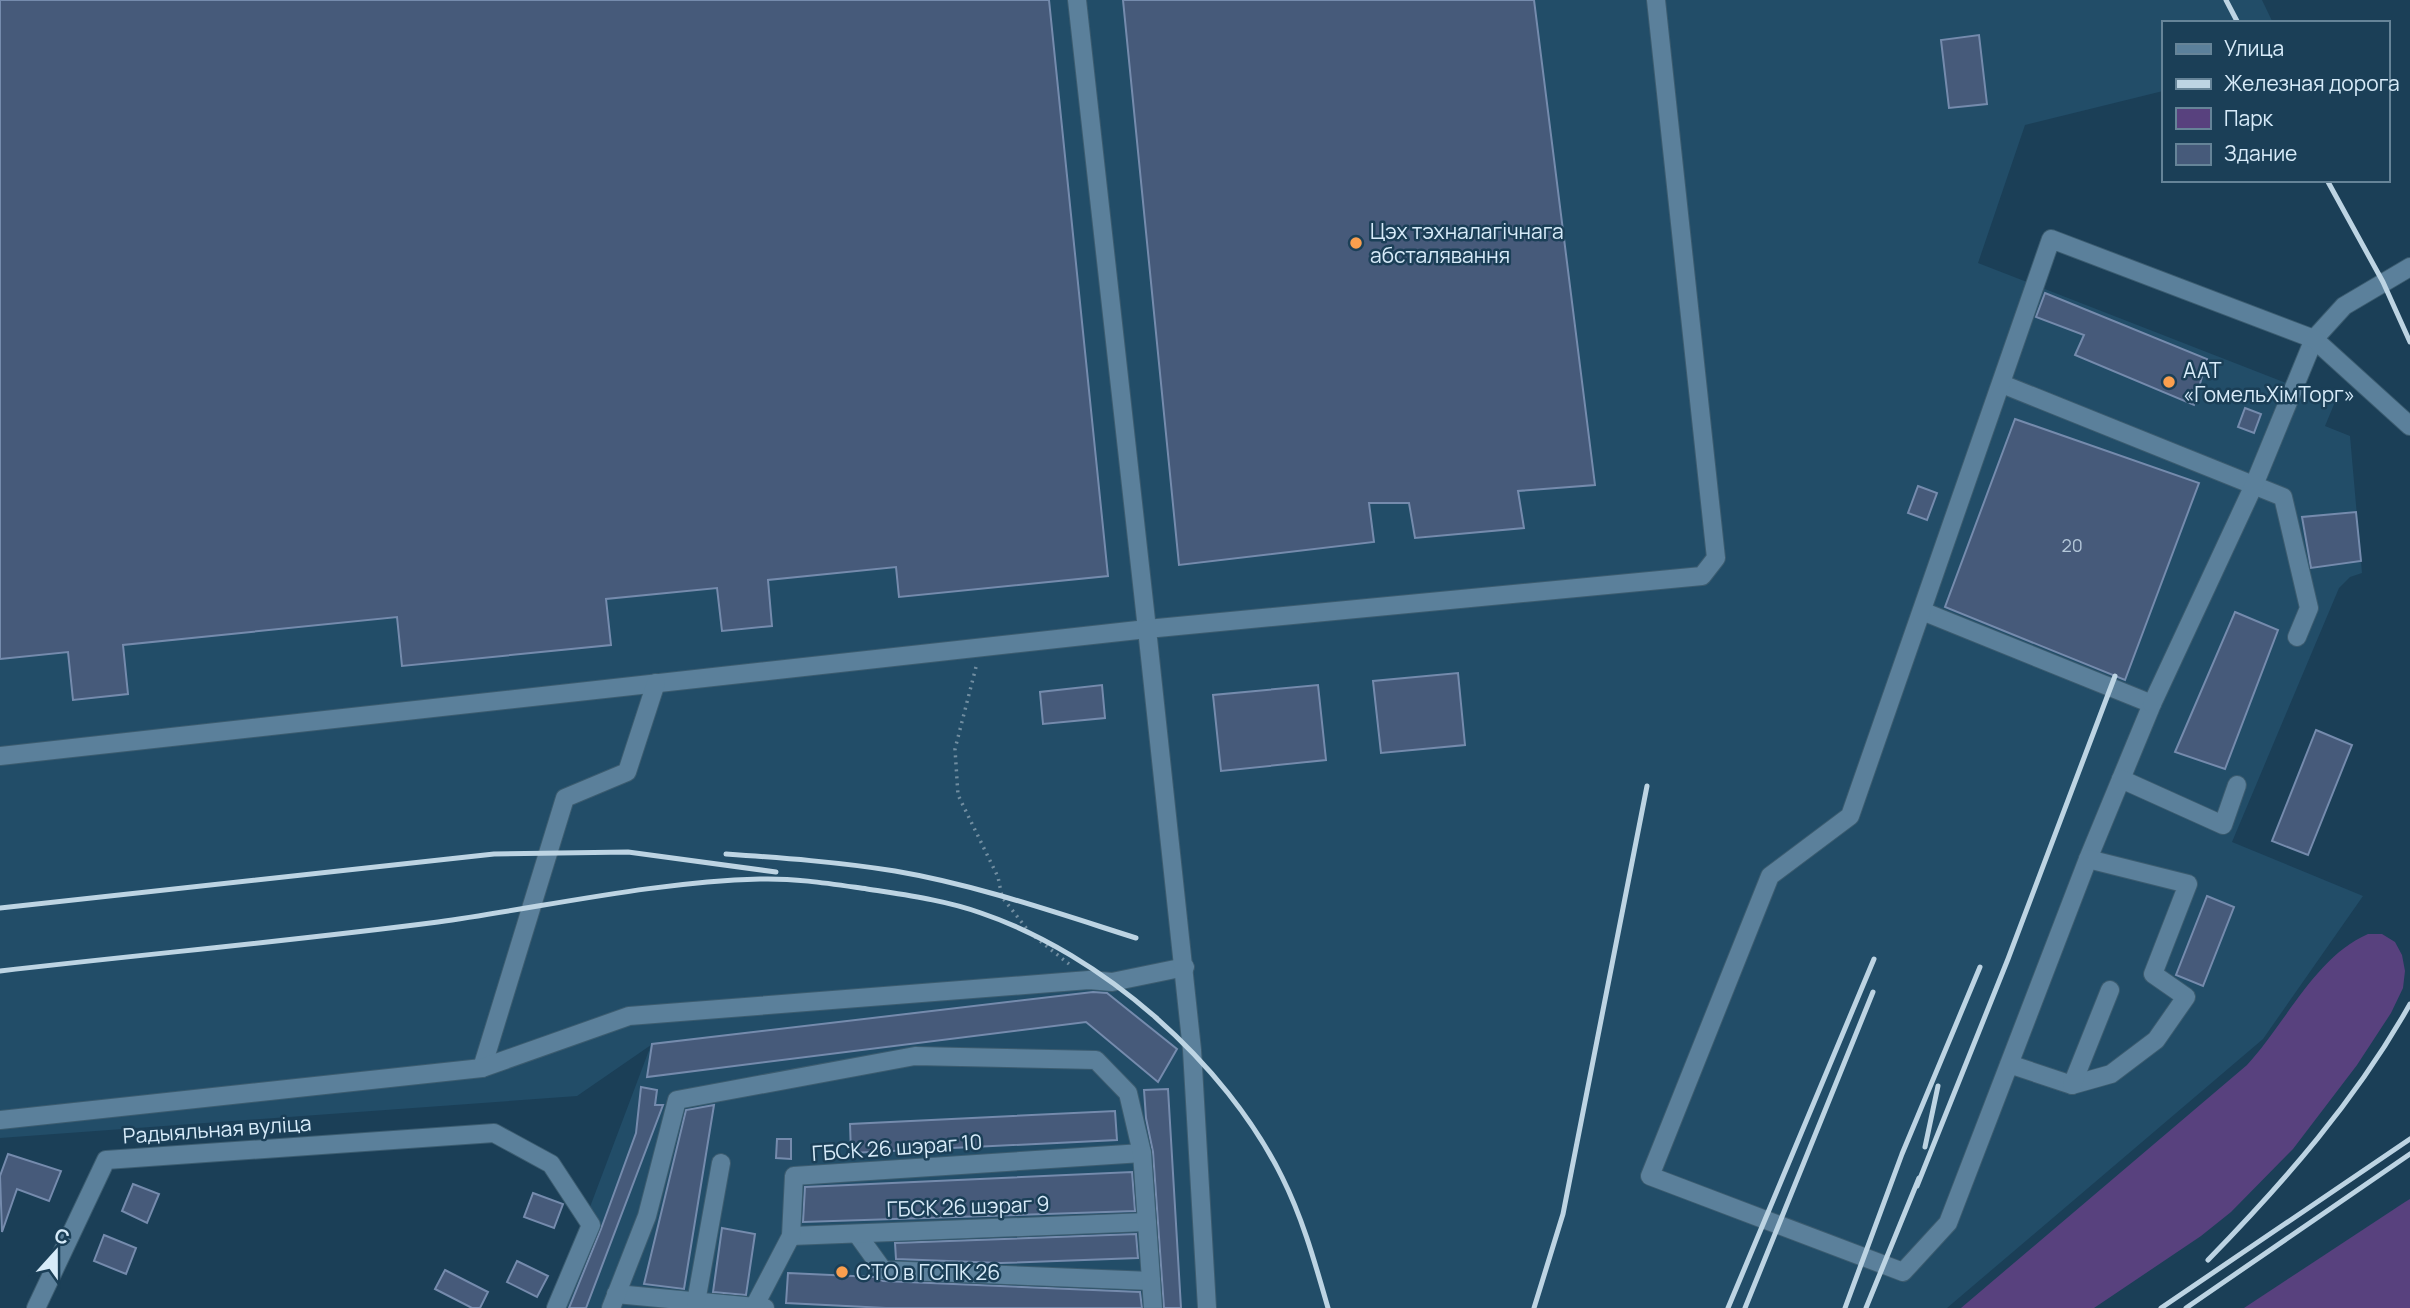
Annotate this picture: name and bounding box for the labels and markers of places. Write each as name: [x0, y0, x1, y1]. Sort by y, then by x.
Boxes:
place label: Цэх тэхналагічнага абсталявання: [1370, 217, 1564, 269]
marker: Цэх тэхналагічнага абсталявання: [1348, 235, 1364, 251]
place label: ААТ «ГомельХімТорг»: [2183, 356, 2355, 408]
marker: ААТ «ГомельХімТорг»: [2161, 374, 2177, 390]
place label: СТО в ГСПК 26: [856, 1258, 1000, 1286]
marker: СТО в ГСПК 26: [834, 1264, 850, 1280]

